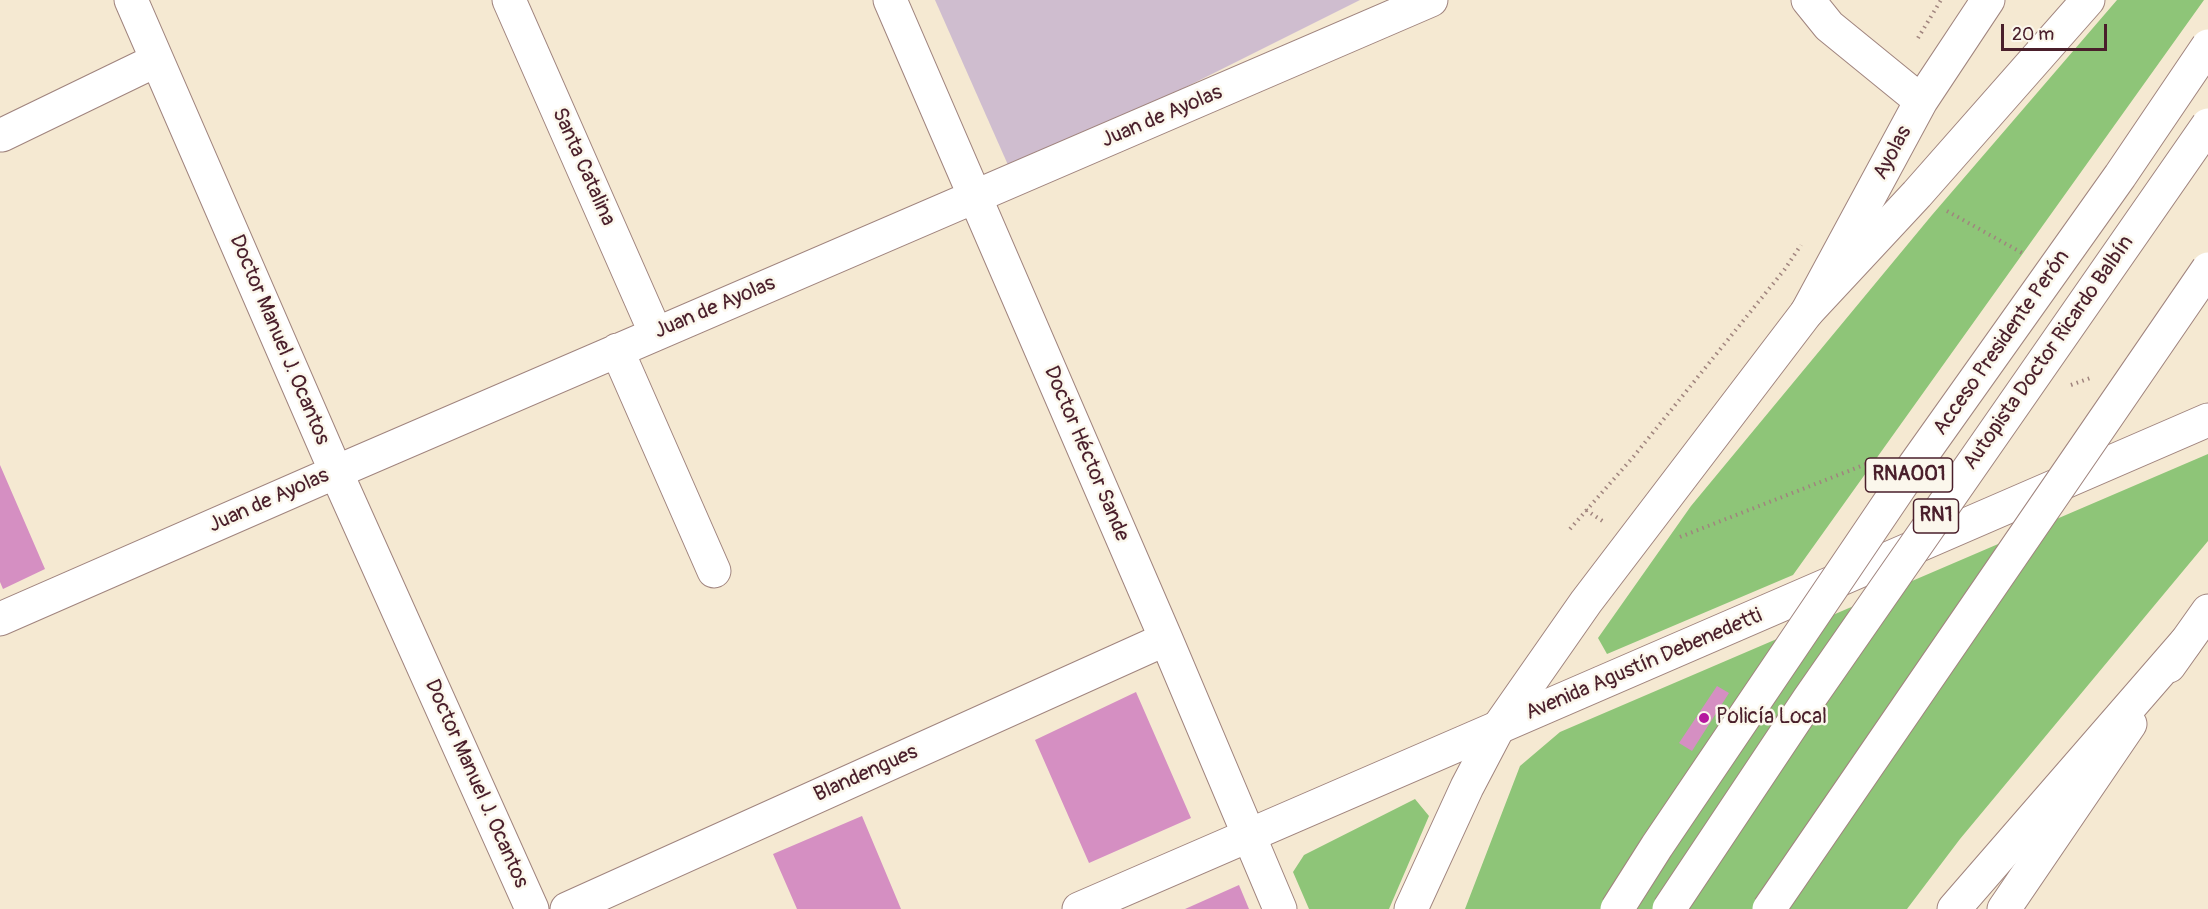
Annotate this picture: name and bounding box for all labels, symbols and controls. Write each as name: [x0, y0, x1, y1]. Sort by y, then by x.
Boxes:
scale bar: [2004, 12, 2110, 50]
text: 20 m: [2012, 23, 2054, 46]
street label: Juan de Ayolas: [1098, 80, 1226, 154]
street label: Santa Catalina: [546, 104, 620, 230]
street label: Ayolas: [1868, 122, 1918, 184]
street label: Doctor Manuel J. Ocantos: [223, 231, 335, 449]
street label: Autopista Doctor Ricardo Balbín: [1958, 231, 2140, 475]
street label: Acceso Presidente Perón: [1928, 245, 2076, 441]
street label: Juan de Ayolas: [651, 271, 779, 345]
street label: Doctor Héctor Sande: [1038, 363, 1134, 545]
road number: RNA001: [1866, 458, 1952, 492]
street label: Juan de Ayolas: [205, 463, 333, 539]
road number: RN1: [1914, 499, 1958, 533]
street label: Avenida Agustín Debenedetti: [1522, 604, 1766, 726]
street label: Doctor Manuel J. Ocantos: [419, 676, 533, 892]
place label: Policía Local: [1716, 705, 1827, 731]
marker: Policía Local: [1697, 711, 1711, 725]
street label: Blandengues: [810, 740, 922, 808]

